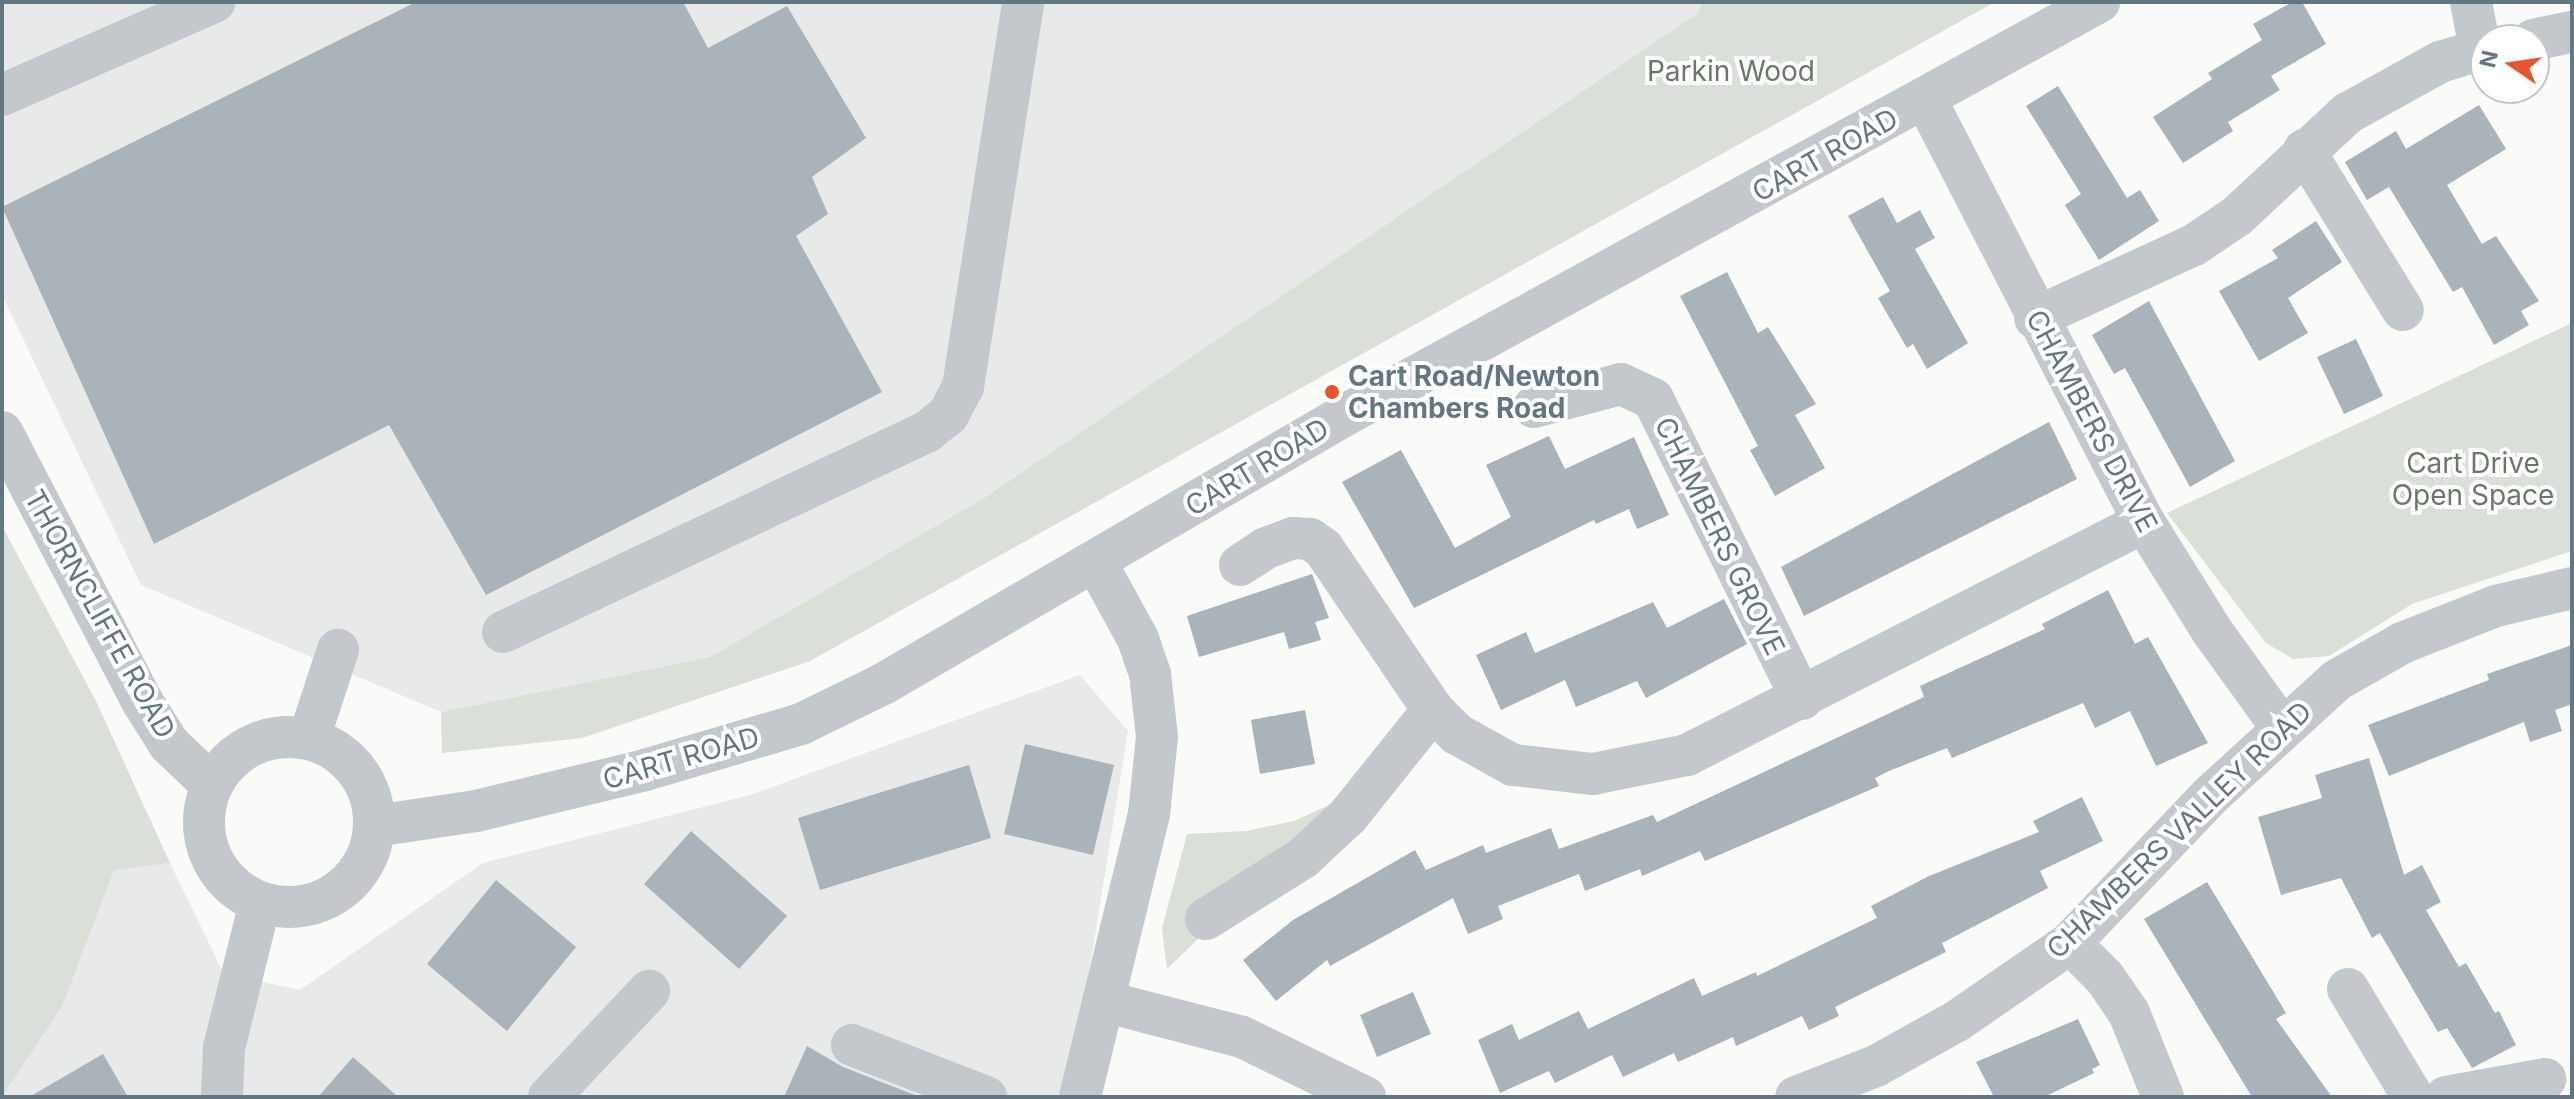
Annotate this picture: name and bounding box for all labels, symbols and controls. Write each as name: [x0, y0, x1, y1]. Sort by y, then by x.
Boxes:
north arrow: [2470, 24, 2550, 104]
text: N: [2474, 48, 2503, 70]
park label: Parkin Wood: [1647, 54, 1815, 88]
street label: CART ROAD: [1746, 101, 1904, 209]
street label: CHAMBERS DRIVE: [2019, 304, 2165, 538]
place label: Cart Road/Newton Chambers Road: [1348, 359, 1600, 425]
marker: Cart Road/Newton Chambers Road: [1323, 383, 1341, 401]
street label: CART ROAD: [1179, 411, 1335, 523]
street label: CHAMBERS GROVE: [1648, 412, 1792, 660]
park label: Cart Drive Open Space: [2392, 446, 2554, 512]
street label: THORNCLIFFE ROAD: [18, 484, 182, 744]
street label: CHAMBERS VALLEY ROAD: [2040, 695, 2318, 965]
street label: CART ROAD: [599, 720, 763, 796]

